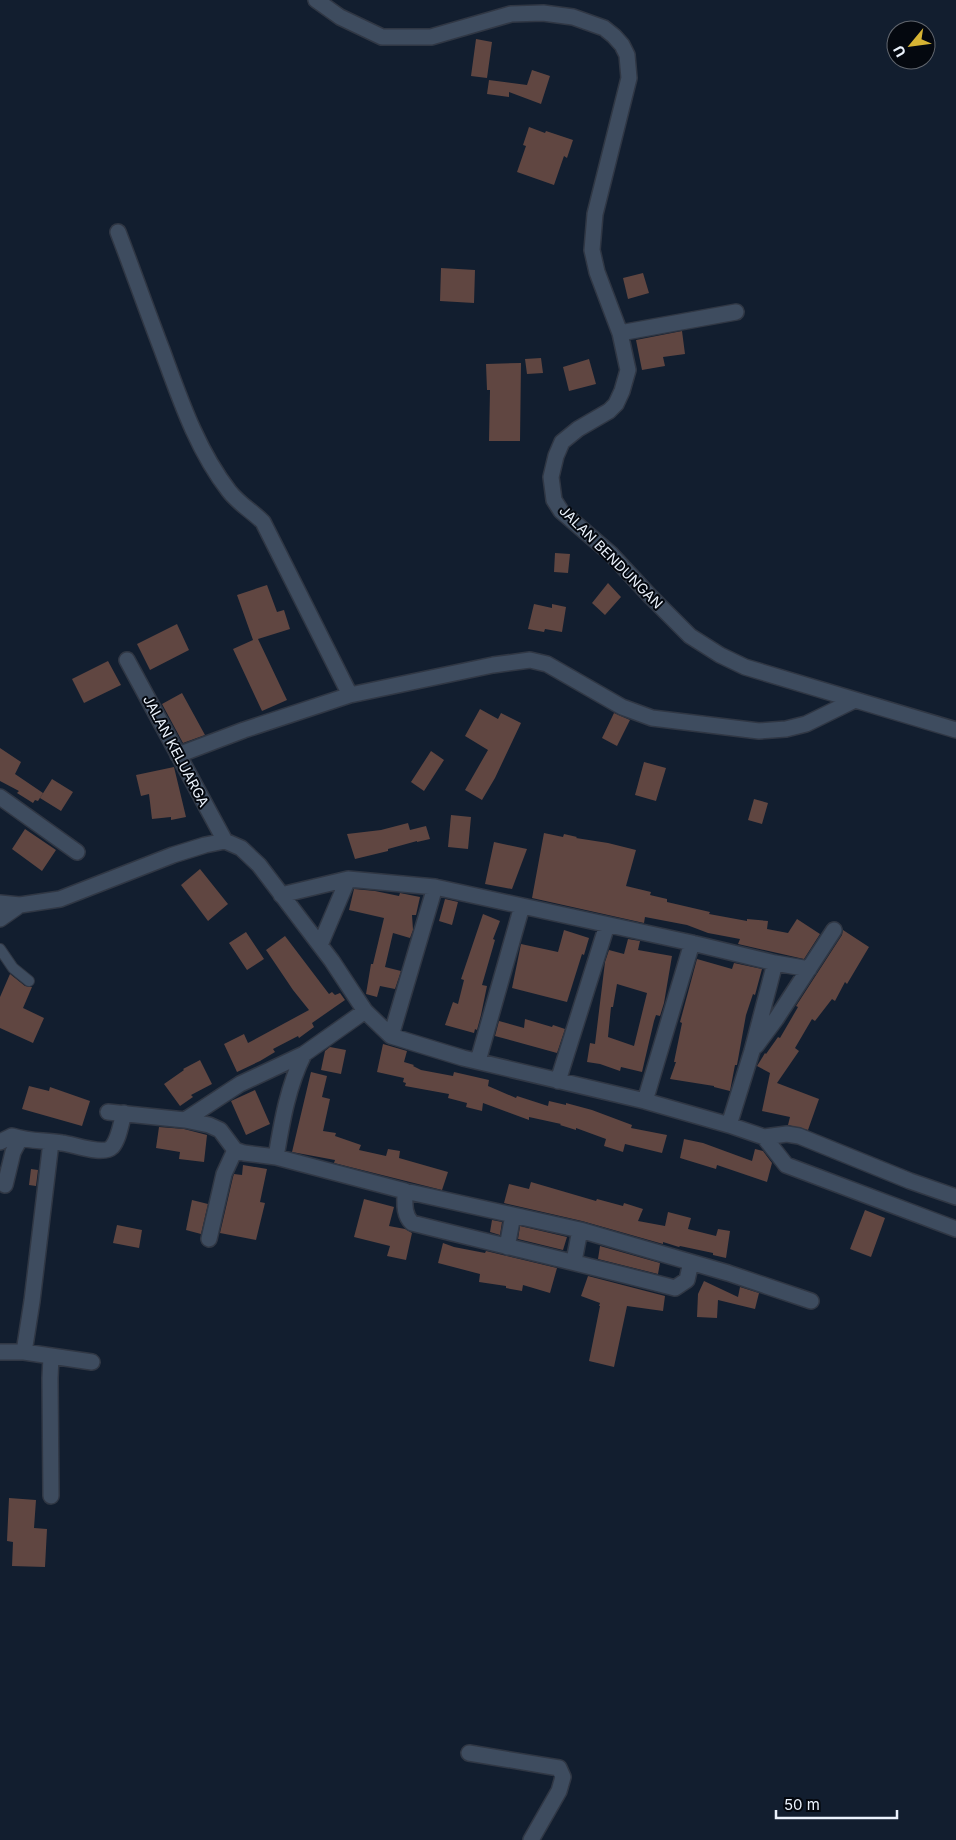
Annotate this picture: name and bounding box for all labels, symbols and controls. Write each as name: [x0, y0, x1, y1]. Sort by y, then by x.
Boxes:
north arrow: [886, 20, 936, 70]
text: U: [889, 43, 909, 60]
street label: JALAN BENDUNGAN: [556, 502, 666, 612]
street label: JALAN KELUARGA: [140, 692, 213, 810]
scale bar: [776, 1788, 897, 1820]
text: 50 m: [784, 1795, 820, 1814]

